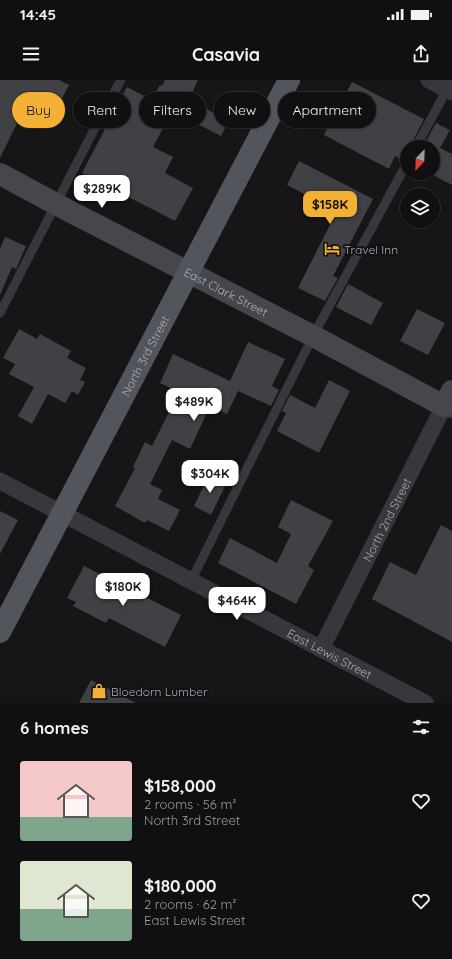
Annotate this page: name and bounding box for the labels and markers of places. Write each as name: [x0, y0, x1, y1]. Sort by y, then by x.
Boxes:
pin: $289K: [74, 175, 130, 209]
pin: $158K: [302, 191, 358, 225]
hotel icon: Travel Inn: [323, 240, 341, 258]
place label: Travel Inn: [344, 242, 398, 257]
pin: $489K: [166, 388, 222, 422]
pin: $304K: [182, 460, 238, 494]
pin: $180K: [95, 573, 151, 607]
pin: $464K: [209, 587, 265, 621]
shop icon: Bloedorn Lumber: [90, 682, 108, 700]
place label: Bloedorn Lumber: [111, 684, 208, 699]

